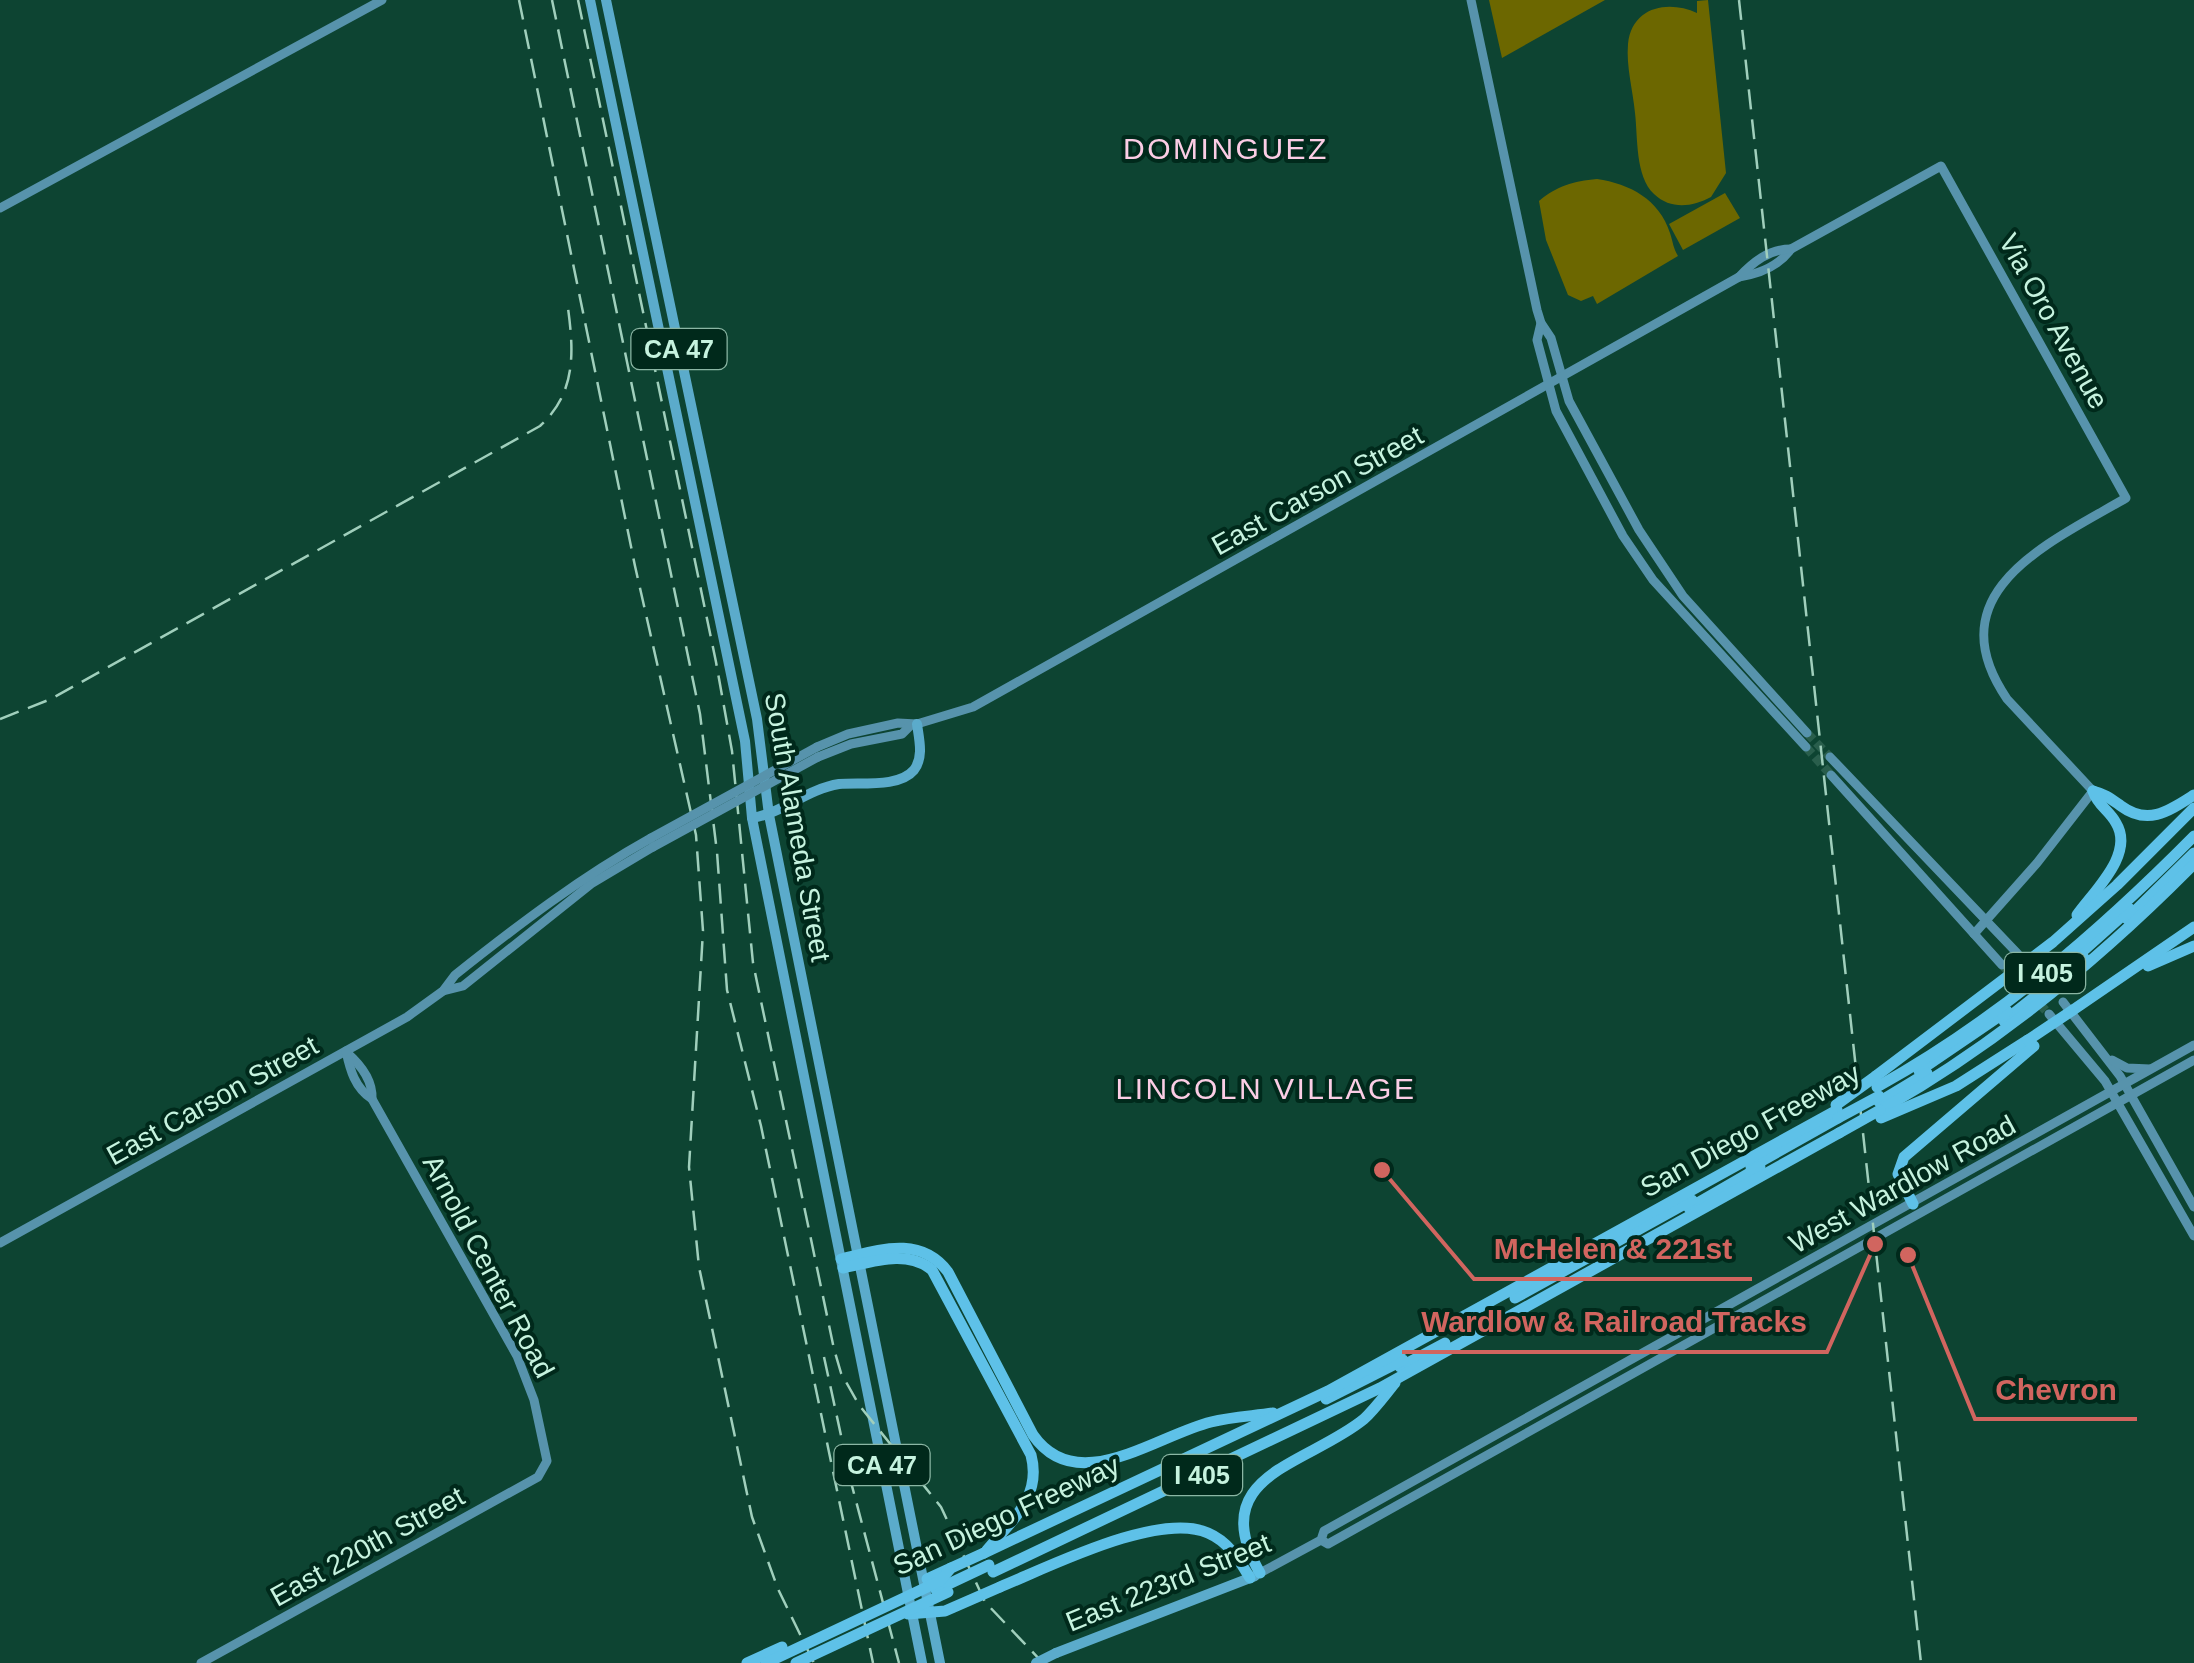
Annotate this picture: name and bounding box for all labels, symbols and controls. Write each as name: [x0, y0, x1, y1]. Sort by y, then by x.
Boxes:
district label: DOMINGUEZ: [1123, 132, 1329, 165]
street label: Via Oro Avenue: [1993, 228, 2114, 414]
road number: CA 47: [632, 329, 726, 369]
street label: East Carson Street: [1206, 419, 1428, 561]
street label: South Alameda Street: [759, 690, 836, 964]
road number: I 405: [2005, 953, 2085, 993]
street label: East Carson Street: [101, 1029, 323, 1171]
street label: San Diego Freeway: [1635, 1057, 1865, 1204]
district label: LINCOLN VILLAGE: [1116, 1072, 1416, 1105]
street label: West Wardlow Road: [1784, 1109, 2021, 1259]
street label: Arnold Center Road: [417, 1150, 560, 1383]
callout: McHelen & 221st: [1474, 1219, 1752, 1279]
text: McHelen & 221st: [1494, 1232, 1732, 1265]
callout: Wardlow & Railroad Tracks: [1402, 1292, 1827, 1352]
text: Wardlow & Railroad Tracks: [1421, 1305, 1807, 1338]
callout: Chevron: [1975, 1359, 2137, 1419]
text: Chevron: [1995, 1373, 2117, 1406]
road number: CA 47: [834, 1445, 930, 1485]
street label: San Diego Freeway: [888, 1449, 1124, 1581]
road number: I 405: [1162, 1455, 1242, 1495]
street label: East 220th Street: [265, 1480, 470, 1612]
street label: East 223rd Street: [1061, 1527, 1275, 1638]

